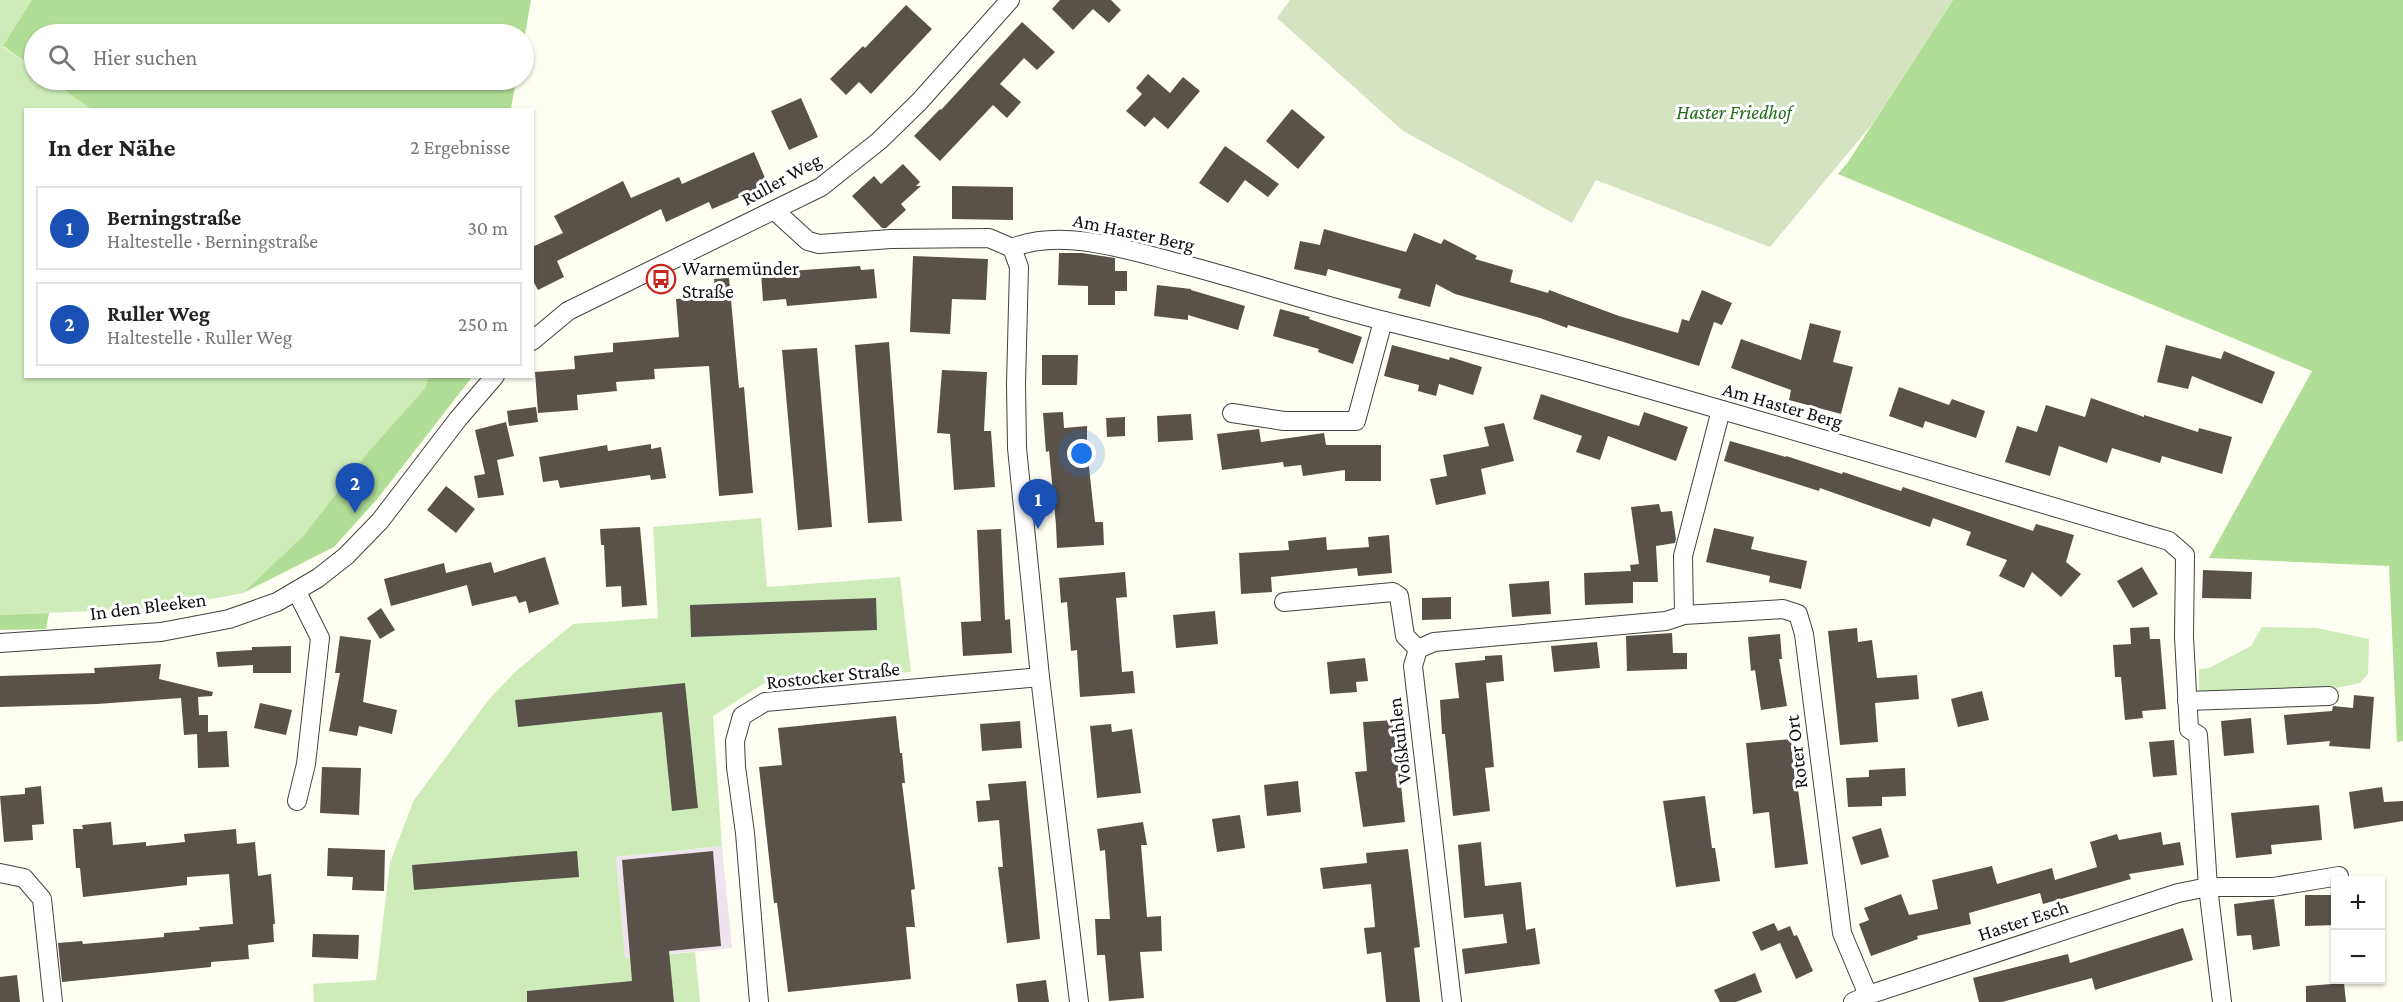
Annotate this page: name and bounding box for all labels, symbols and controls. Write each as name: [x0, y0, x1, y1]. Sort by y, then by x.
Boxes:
search box: [24, 24, 534, 90]
icon: search: [45, 41, 78, 74]
text: Hier suchen: [93, 45, 197, 70]
park label: Haster Friedhof: [1676, 101, 1795, 124]
text: In der Nähe: [48, 133, 176, 162]
text: 2 Ergebnisse: [410, 136, 510, 158]
street label: Ruller Weg: [737, 148, 825, 211]
text: Berningstraße: [107, 205, 241, 230]
street label: Am Haster Berg: [1071, 208, 1197, 257]
text: 1: [66, 217, 73, 239]
text: 30 m: [467, 217, 508, 239]
text: Haltestelle · Berningstraße: [107, 230, 318, 252]
place label: Warnemünder Straße: [682, 257, 799, 302]
bus stop icon: Warnemünder Straße: [645, 263, 677, 295]
text: Ruller Weg: [107, 301, 210, 326]
text: 2: [64, 313, 75, 335]
text: 250 m: [458, 313, 508, 335]
text: Haltestelle · Ruller Weg: [107, 326, 292, 348]
street label: Am Haster Berg: [1720, 377, 1846, 434]
your location: [1067, 439, 1096, 468]
pin: 2: [336, 464, 374, 513]
pin: 1: [1018, 480, 1058, 529]
street label: In den Bleeken: [89, 588, 208, 624]
street label: Rostocker Straße: [765, 657, 901, 693]
street label: Voßkuhlen: [1383, 696, 1415, 786]
street label: Roter Ort: [1781, 714, 1811, 790]
map controls: [2331, 876, 2385, 984]
button: +: [2331, 876, 2385, 930]
street label: Haster Esch: [1975, 895, 2071, 945]
button: −: [2331, 930, 2385, 984]

